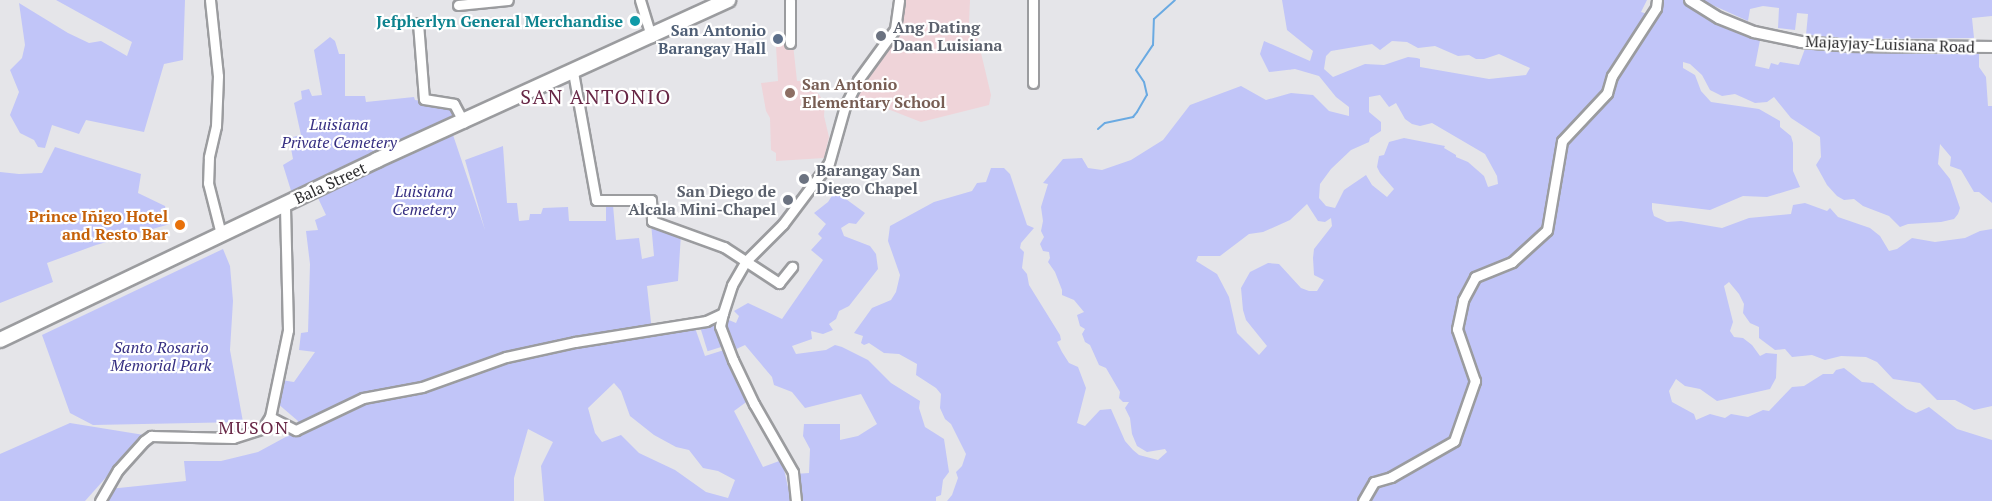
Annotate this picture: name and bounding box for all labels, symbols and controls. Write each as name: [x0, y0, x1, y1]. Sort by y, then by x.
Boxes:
place label: Jefpherlyn General Merchandise: [376, 11, 623, 31]
marker: Jefpherlyn General Merchandise: [628, 14, 642, 28]
place label: Ang Dating Daan Luisiana: [893, 17, 1002, 55]
place label: San Antonio Barangay Hall: [658, 20, 766, 58]
marker: Ang Dating Daan Luisiana: [874, 29, 888, 43]
street label: Majayjay-Luisiana Road: [1805, 31, 1975, 57]
marker: San Antonio Barangay Hall: [771, 32, 785, 46]
place label: San Antonio Elementary School: [802, 74, 946, 112]
district label: SAN ANTONIO: [520, 84, 672, 108]
marker: San Antonio Elementary School: [783, 86, 797, 100]
park label: Luisiana Private Cemetery: [281, 114, 397, 152]
street label: Bala Street: [291, 158, 369, 208]
place label: Barangay San Diego Chapel: [816, 160, 920, 198]
marker: Barangay San Diego Chapel: [797, 172, 811, 186]
park label: Luisiana Cemetery: [392, 181, 456, 219]
place label: San Diego de Alcala Mini-Chapel: [628, 181, 776, 219]
marker: San Diego de Alcala Mini-Chapel: [781, 193, 795, 207]
place label: Prince Iñigo Hotel and Resto Bar: [29, 206, 168, 244]
marker: Prince Iñigo Hotel and Resto Bar: [173, 218, 187, 232]
park label: Santo Rosario Memorial Park: [111, 337, 211, 375]
district label: MUSON: [218, 416, 290, 438]

